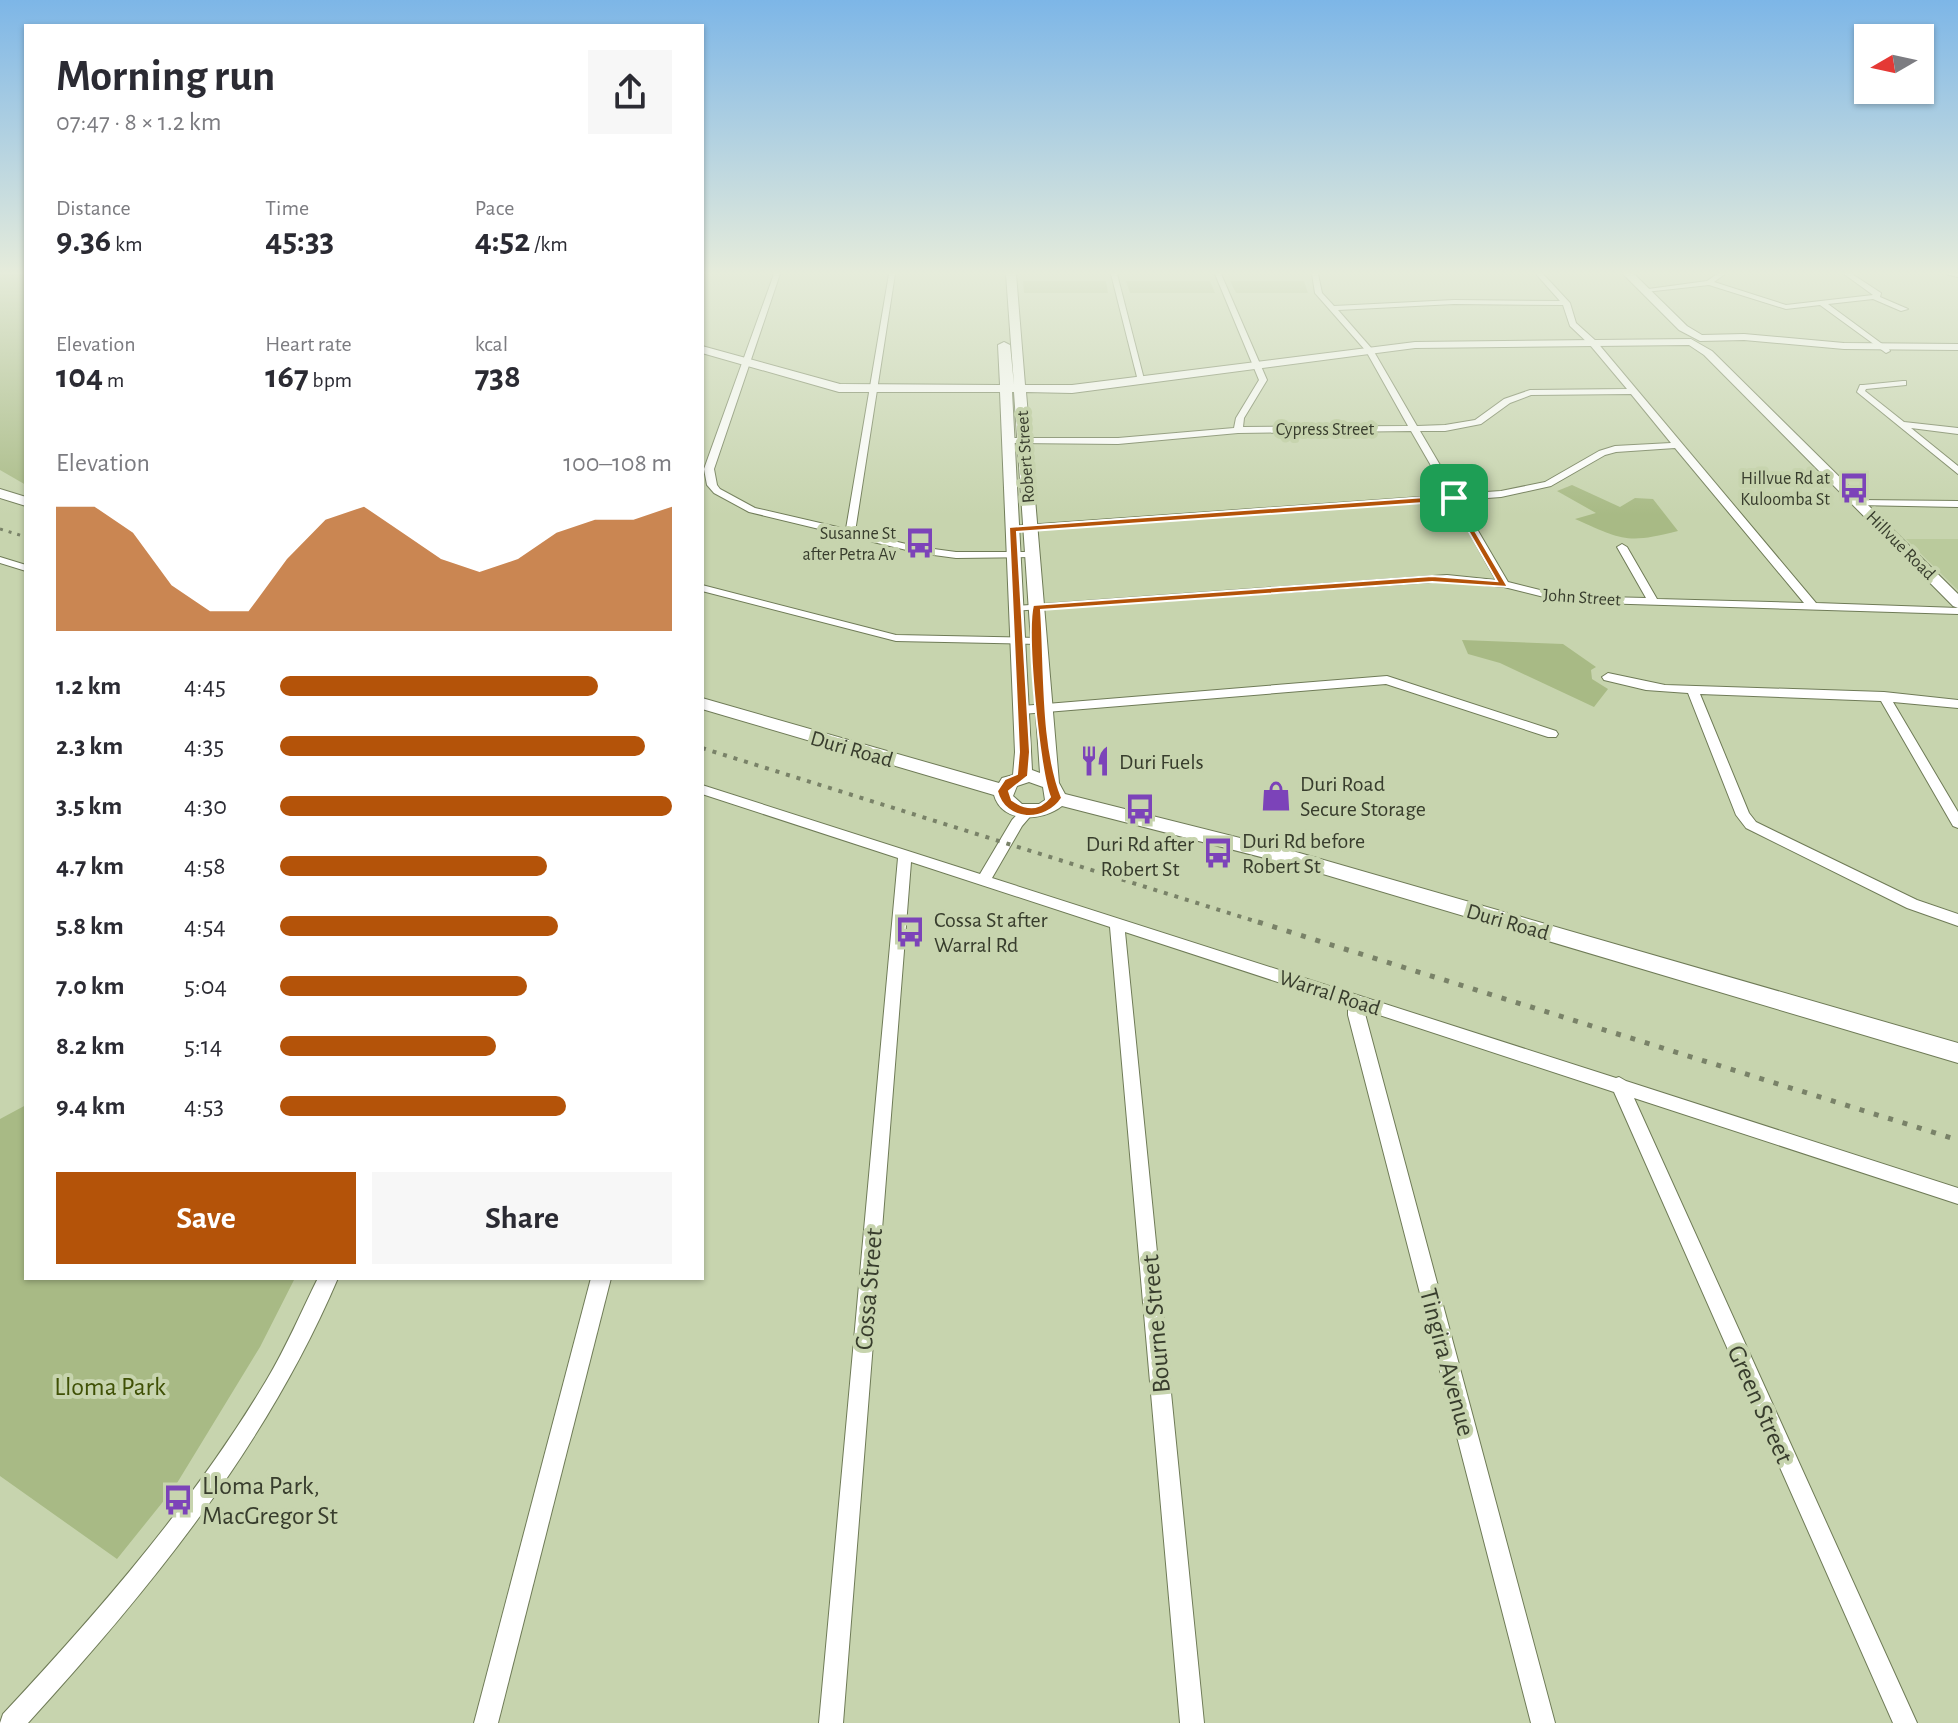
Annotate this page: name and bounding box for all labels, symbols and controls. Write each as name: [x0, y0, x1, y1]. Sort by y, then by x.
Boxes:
north arrow: [1854, 24, 1934, 104]
map controls: [1854, 24, 1934, 104]
button: share: [588, 50, 672, 134]
text: Morning run: [56, 55, 275, 99]
text: 07:47 · 8 × 1.2 km: [56, 109, 221, 135]
text: Distance: [56, 197, 131, 219]
text: Time: [265, 197, 309, 219]
text: Pace: [475, 197, 514, 219]
text: 9.36: [56, 224, 111, 258]
text: 45:33: [265, 224, 334, 258]
text: 4:52: [475, 224, 530, 258]
text: km: [111, 233, 143, 255]
text: /km: [530, 233, 568, 255]
text: Elevation: [56, 333, 136, 355]
text: Heart rate: [265, 333, 352, 355]
text: kcal: [475, 333, 508, 355]
text: 104: [56, 360, 103, 394]
text: 167: [265, 360, 309, 394]
text: 738: [475, 360, 521, 394]
text: m: [103, 369, 124, 391]
text: bpm: [309, 369, 352, 391]
street label: Robert Street: [1014, 410, 1038, 504]
street label: Cypress Street: [1276, 421, 1375, 439]
text: Elevation: [56, 450, 150, 476]
text: 100–108 m: [563, 450, 672, 476]
pin: [1420, 464, 1488, 532]
place label: Hillvue Rd at Kuloomba St: [1740, 470, 1830, 509]
bus stop icon: Hillvue Rd at Kuloomba St: [1837, 471, 1871, 505]
icon: arrive: [1432, 476, 1476, 520]
street label: Hillvue Road: [1862, 508, 1938, 584]
place label: Susanne St after Petra Av: [802, 525, 896, 564]
bus stop icon: Susanne St after Petra Av: [903, 526, 937, 560]
street label: John Street: [1542, 586, 1622, 610]
text: 1.2 km: [56, 673, 121, 699]
text: 4:45: [184, 673, 226, 699]
street label: Duri Road: [808, 727, 896, 771]
text: 2.3 km: [56, 733, 123, 759]
text: 4:35: [184, 733, 224, 759]
restaurant icon: Duri Fuels: [1078, 744, 1112, 778]
place label: Duri Fuels: [1119, 751, 1204, 773]
place label: Duri Road Secure Storage: [1300, 773, 1426, 820]
shop icon: Duri Road Secure Storage: [1259, 779, 1293, 813]
bus stop icon: Duri Rd after Robert St: [1123, 792, 1157, 826]
text: 3.5 km: [56, 793, 122, 819]
text: 4:30: [184, 793, 227, 819]
place label: Duri Rd before Robert St: [1242, 830, 1365, 877]
place label: Duri Rd after Robert St: [1086, 833, 1194, 880]
bus stop icon: Duri Rd before Robert St: [1201, 836, 1235, 870]
text: 4.7 km: [56, 853, 124, 879]
text: 4:58: [184, 853, 226, 879]
street label: Duri Road: [1464, 900, 1552, 944]
place label: Cossa St after Warral Rd: [934, 909, 1048, 956]
text: 5.8 km: [56, 913, 124, 939]
text: 4:54: [184, 913, 226, 939]
bus stop icon: Cossa St after Warral Rd: [893, 915, 927, 949]
street label: Warral Road: [1276, 966, 1383, 1020]
text: 7.0 km: [56, 973, 125, 999]
text: 5:04: [184, 973, 227, 999]
text: 8.2 km: [56, 1033, 125, 1059]
text: 5:14: [184, 1033, 222, 1059]
text: 9.4 km: [56, 1093, 125, 1119]
text: 4:53: [184, 1093, 224, 1119]
button: Save: [56, 1172, 356, 1264]
button: Share: [372, 1172, 672, 1264]
street label: Cossa Street: [851, 1227, 887, 1351]
street label: Bourne Street: [1137, 1254, 1175, 1394]
street label: Tingira Avenue: [1415, 1286, 1479, 1439]
street label: Green Street: [1723, 1341, 1798, 1467]
park label: Lloma Park: [54, 1374, 166, 1400]
place label: Lloma Park, MacGregor St: [202, 1473, 338, 1529]
bus stop icon: Lloma Park, MacGregor St: [161, 1483, 195, 1517]

